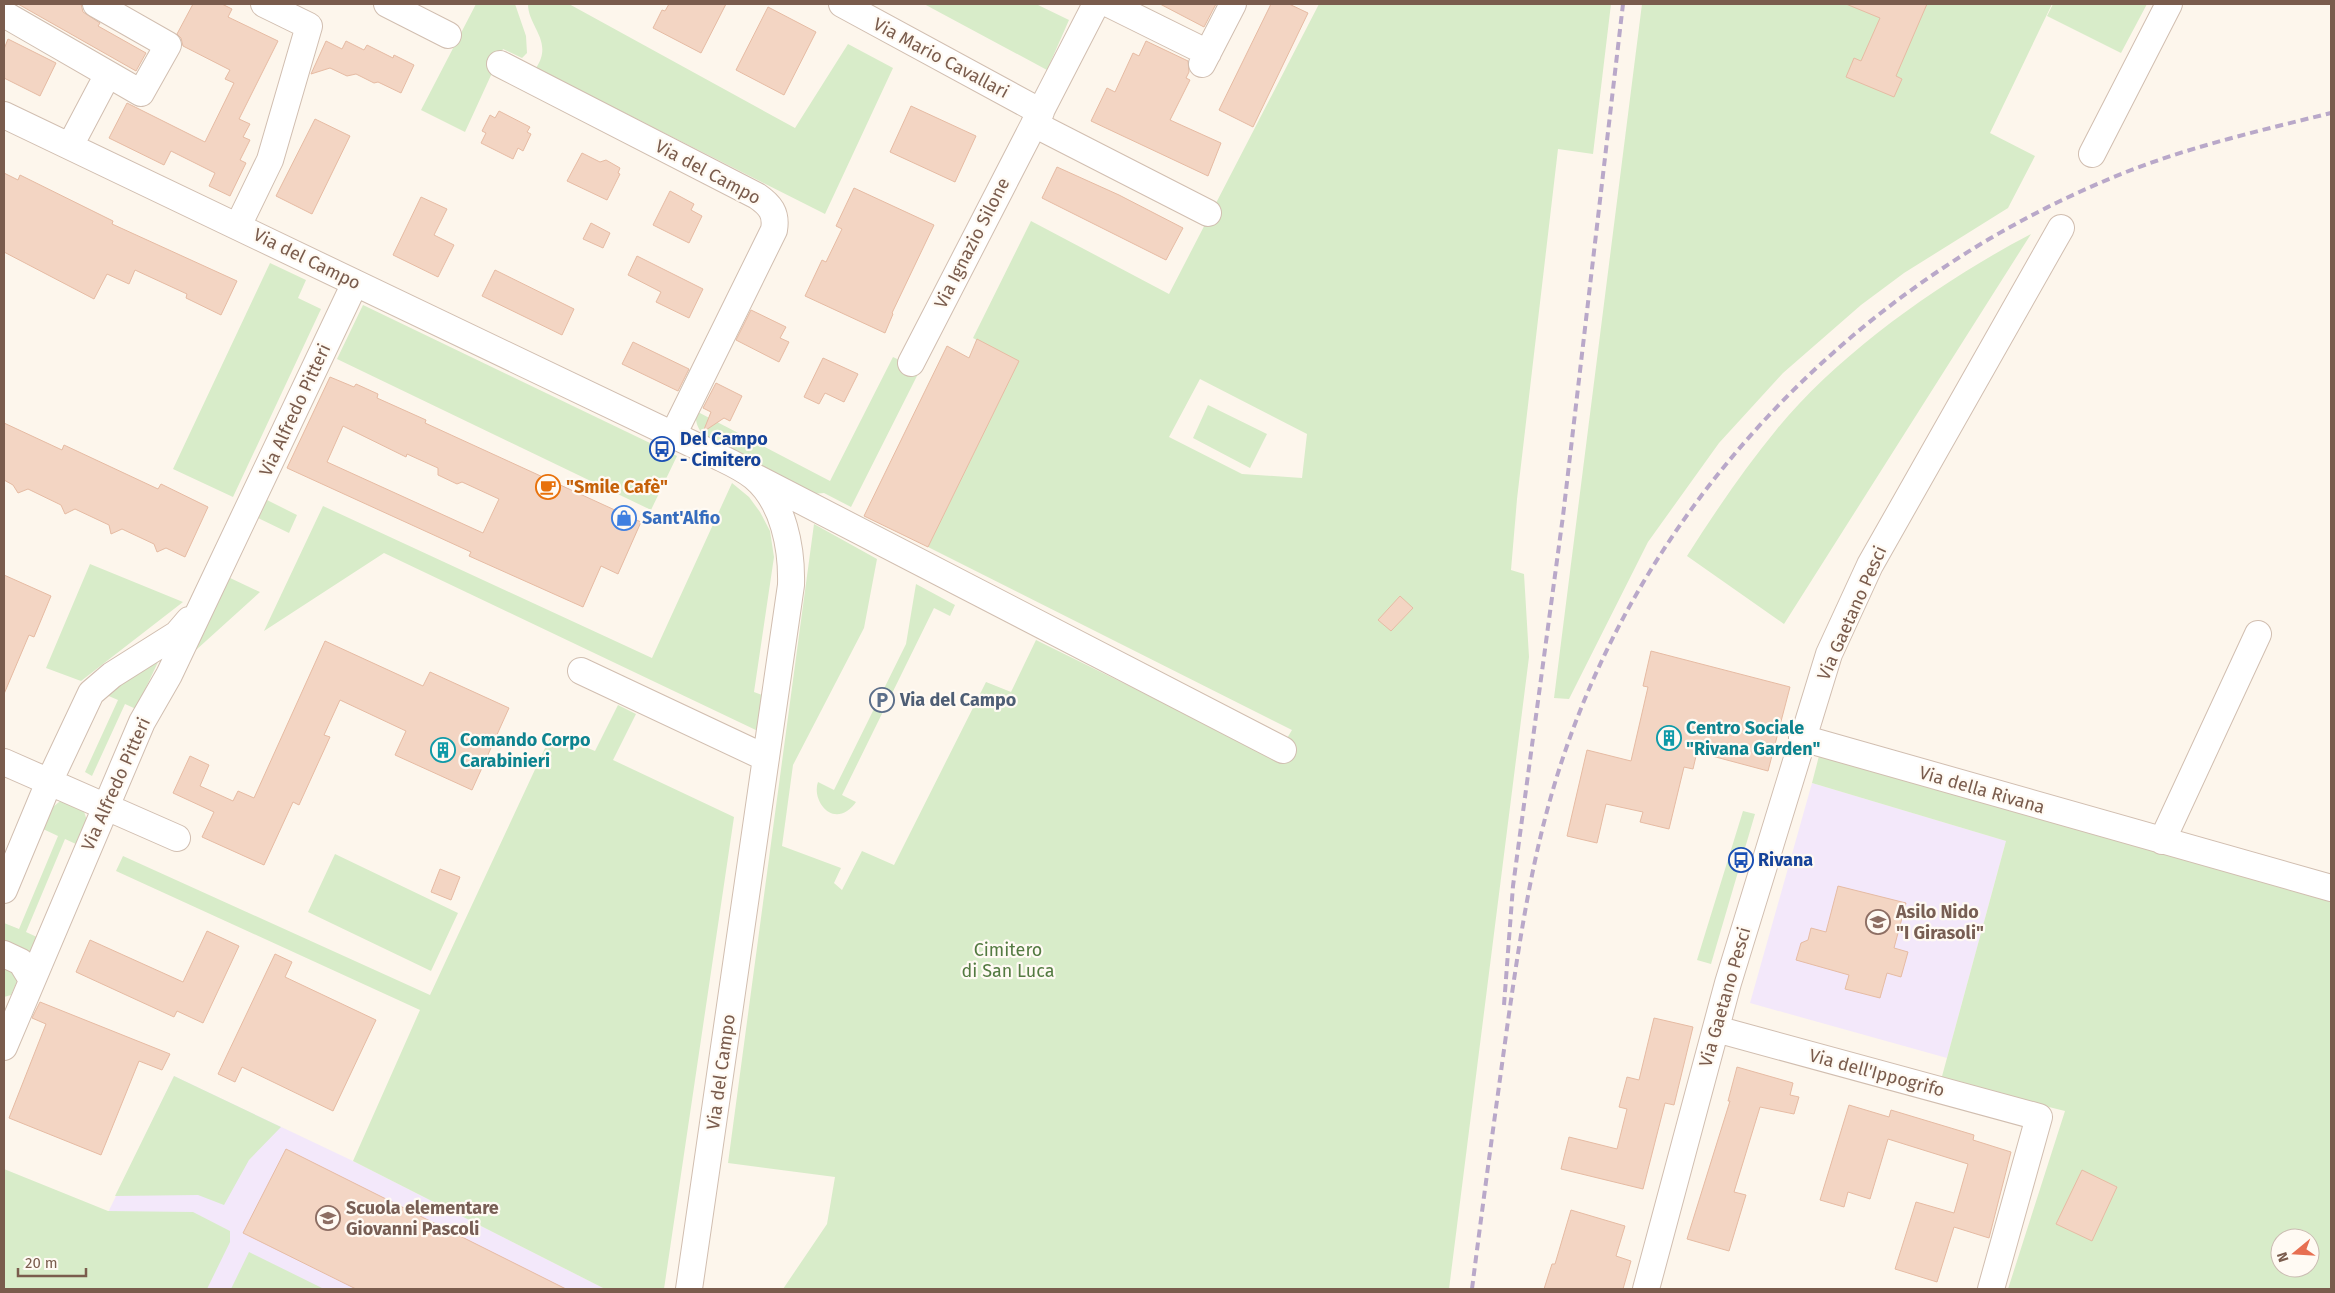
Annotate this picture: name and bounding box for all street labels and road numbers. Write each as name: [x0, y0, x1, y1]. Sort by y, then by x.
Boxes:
street label: Via Mario Cavallari: [869, 13, 1013, 103]
street label: Via del Campo: [651, 135, 765, 209]
street label: Via Ignazio Silone: [930, 174, 1014, 312]
street label: Via del Campo: [250, 224, 364, 294]
street label: Via Alfredo Pitteri: [255, 340, 335, 480]
street label: Via Gaetano Pesci: [1813, 543, 1891, 683]
street label: Via Alfredo Pitteri: [77, 714, 155, 854]
street label: Via della Rivana: [1917, 762, 2047, 818]
street label: Via Gaetano Pesci: [1695, 925, 1755, 1069]
street label: Via del Campo: [702, 1013, 740, 1131]
street label: Via dell'Ippogrifo: [1807, 1044, 1947, 1102]

